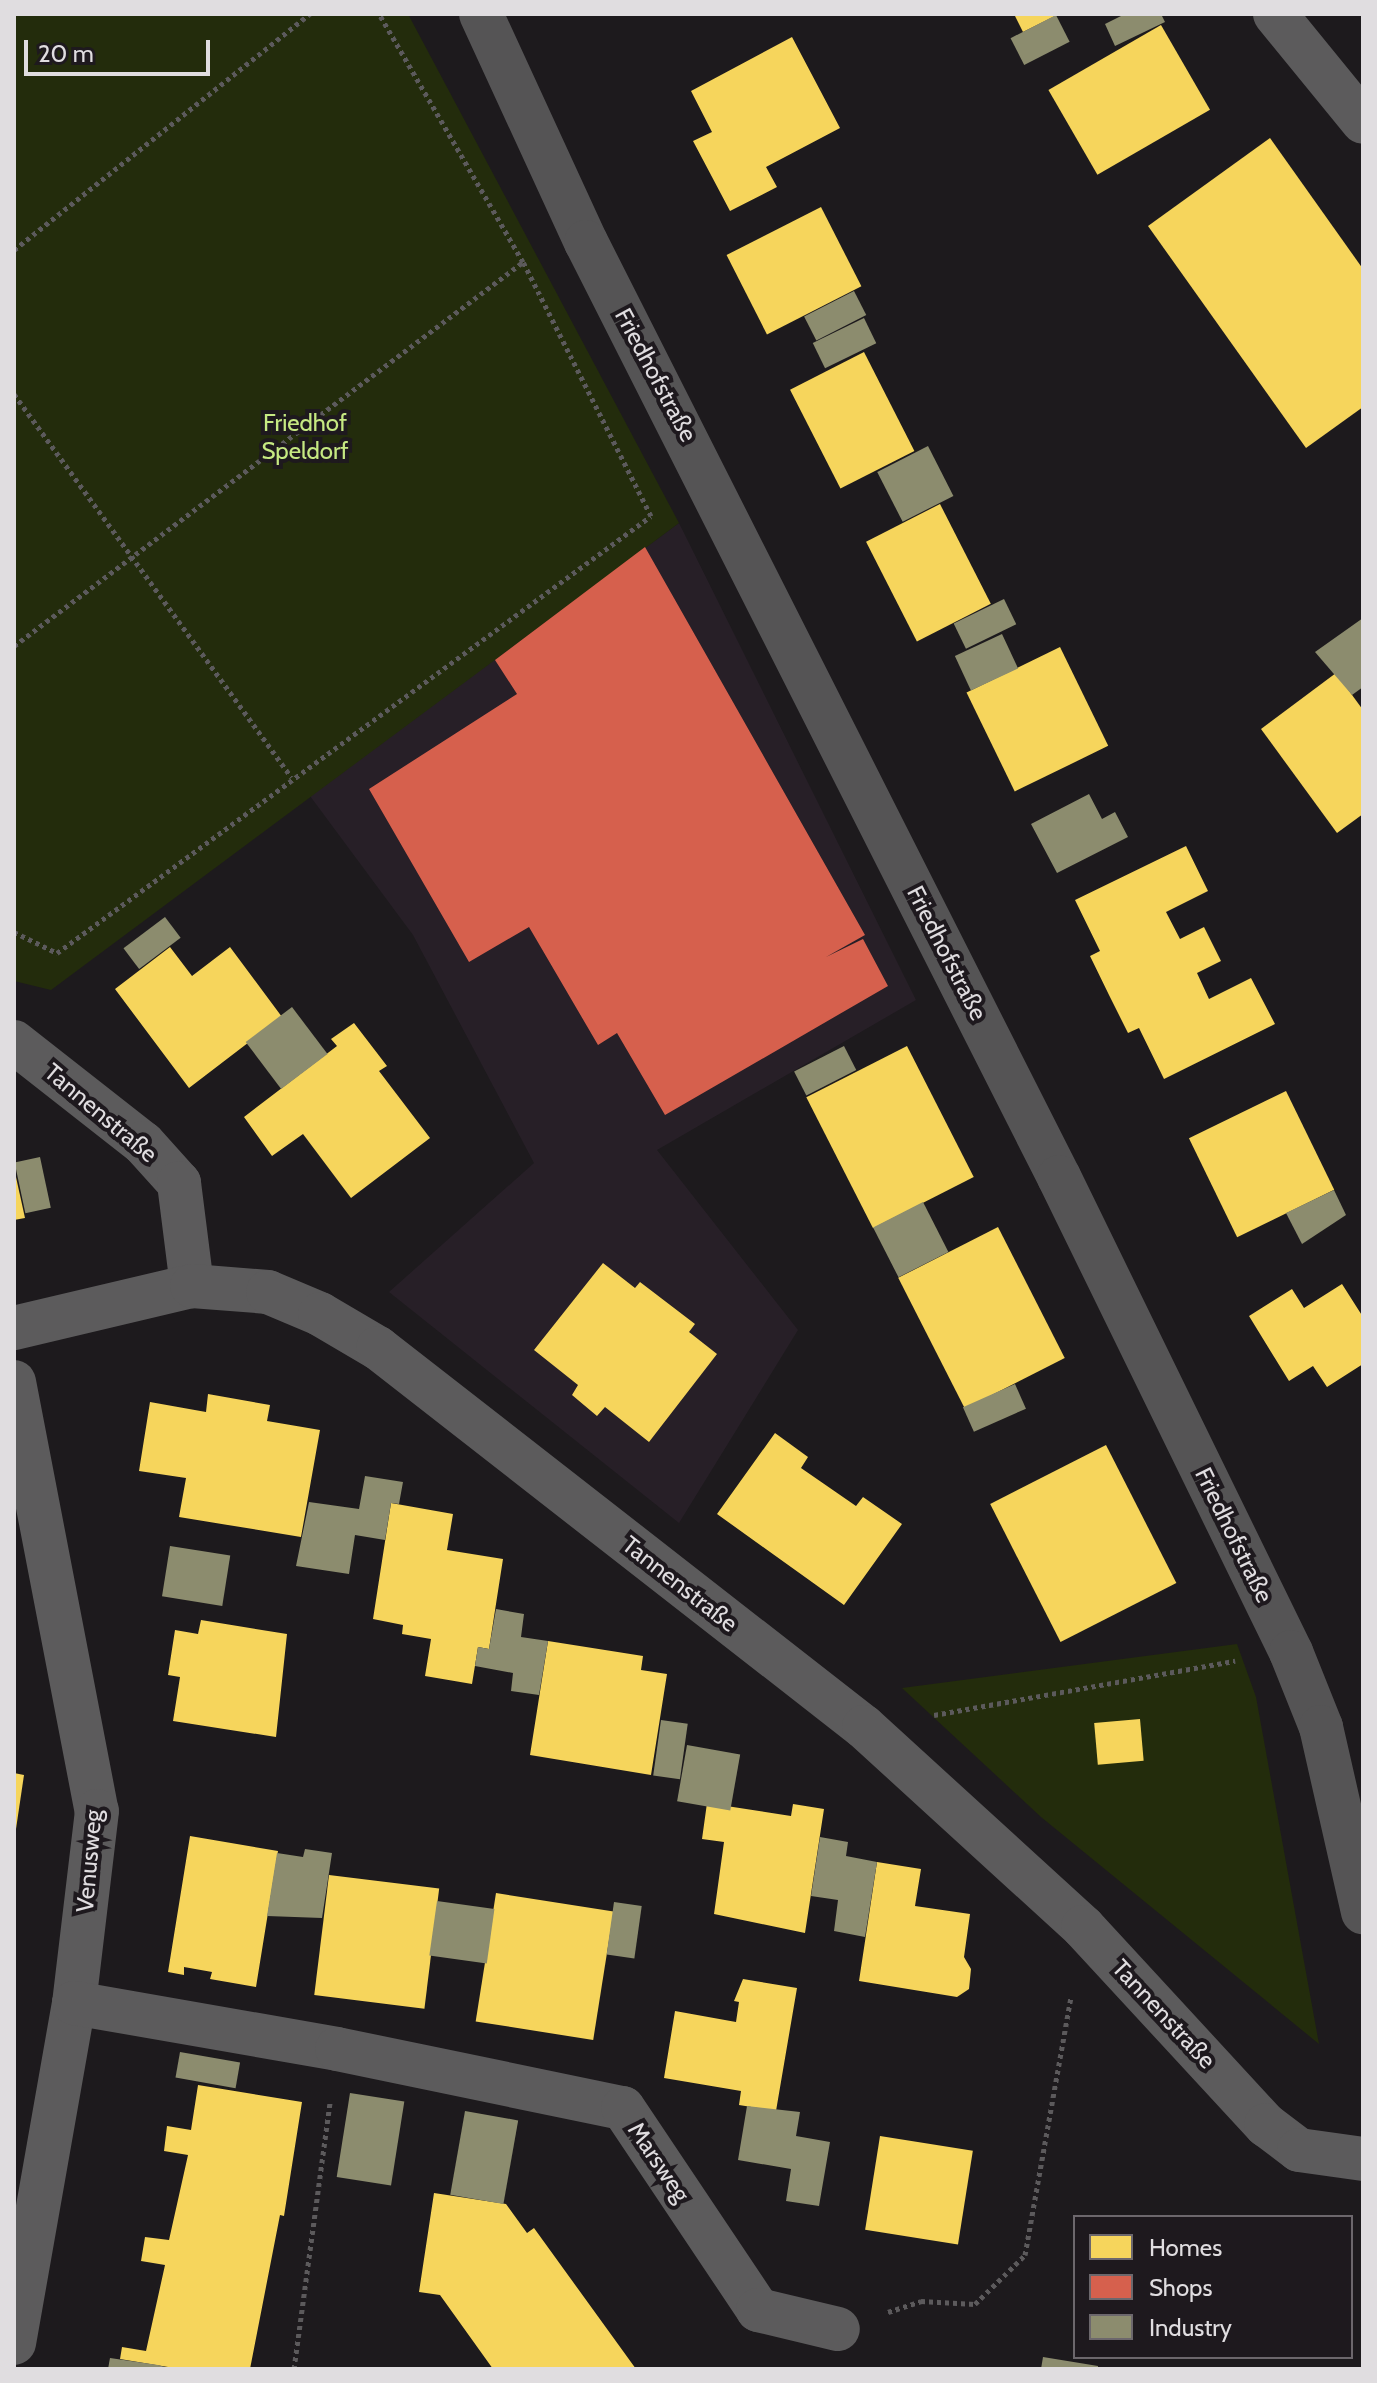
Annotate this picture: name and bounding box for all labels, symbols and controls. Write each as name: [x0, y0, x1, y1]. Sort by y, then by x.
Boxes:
scale bar: [28, 24, 214, 74]
text: 20 m: [38, 39, 94, 68]
street label: Friedhofstraße: [609, 303, 703, 447]
park label: Friedhof Speldorf: [261, 409, 349, 465]
street label: Friedhofstraße: [901, 881, 993, 1025]
street label: Tannenstraße: [39, 1058, 163, 1168]
street label: Friedhofstraße: [1189, 1463, 1279, 1607]
street label: Tannenstraße: [617, 1530, 743, 1638]
street label: Venusweg: [70, 1808, 108, 1914]
street label: Tannenstraße: [1106, 1954, 1222, 2074]
street label: Marsweg: [622, 2117, 696, 2207]
legend: [1073, 2215, 1353, 2359]
text: Homes: [1149, 2233, 1222, 2262]
text: Shops: [1149, 2273, 1212, 2302]
text: Industry: [1149, 2313, 1232, 2342]

